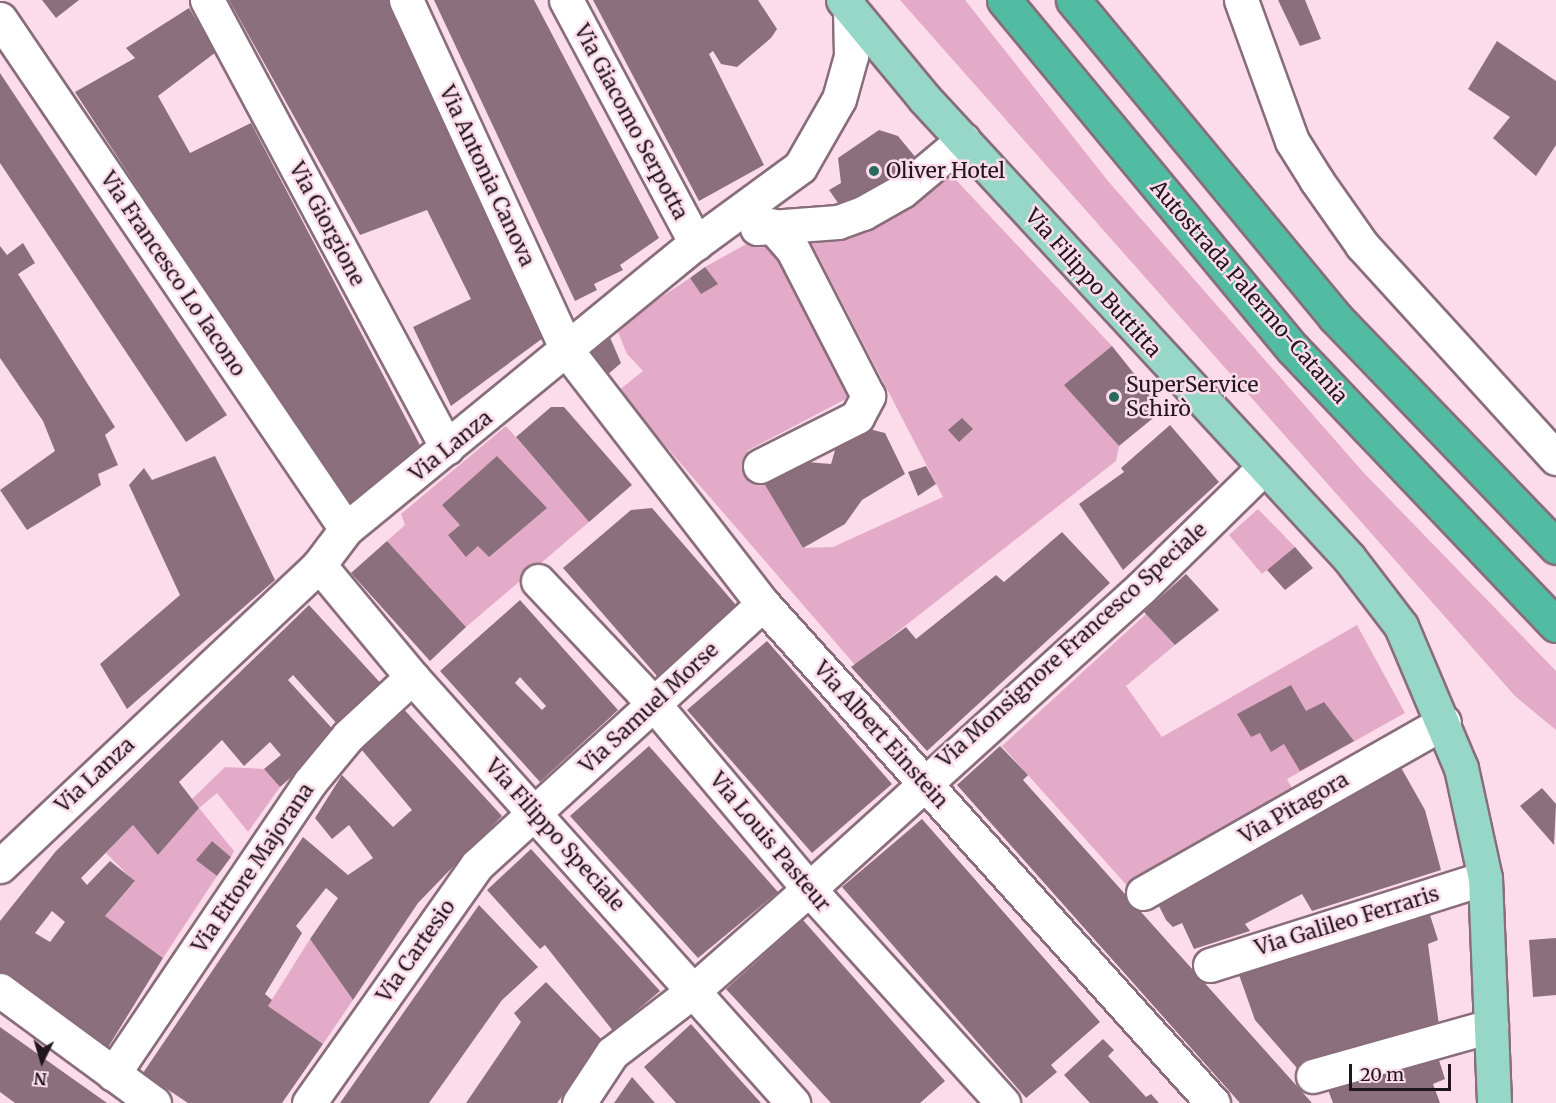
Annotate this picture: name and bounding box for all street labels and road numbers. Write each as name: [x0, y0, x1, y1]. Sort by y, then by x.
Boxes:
street label: Via Giacomo Serpotta: [569, 20, 693, 224]
street label: Via Antonia Canova: [434, 82, 540, 270]
street label: Via Giorgione: [284, 158, 370, 290]
street label: Via Francesco Lo Iacono: [95, 167, 251, 381]
street label: Autostrada Palermo-Catania: [1145, 175, 1353, 409]
street label: Via Filippo Buttitta: [1020, 204, 1166, 362]
street label: Via Lanza: [405, 405, 497, 487]
street label: Via Monsignore Francesco Speciale: [932, 517, 1212, 773]
street label: Via Samuel Morse: [575, 637, 723, 779]
street label: Via Albert Einstein: [808, 656, 954, 814]
street label: Via Lanza: [50, 732, 140, 818]
street label: Via Filippo Speciale: [480, 754, 630, 916]
street label: Via Louis Pasteur: [705, 767, 835, 917]
street label: Via Pitagora: [1235, 767, 1353, 849]
street label: Via Ettore Majorana: [187, 778, 319, 958]
street label: Via Galileo Ferraris: [1252, 881, 1442, 961]
street label: Via Cartesio: [371, 895, 461, 1007]

